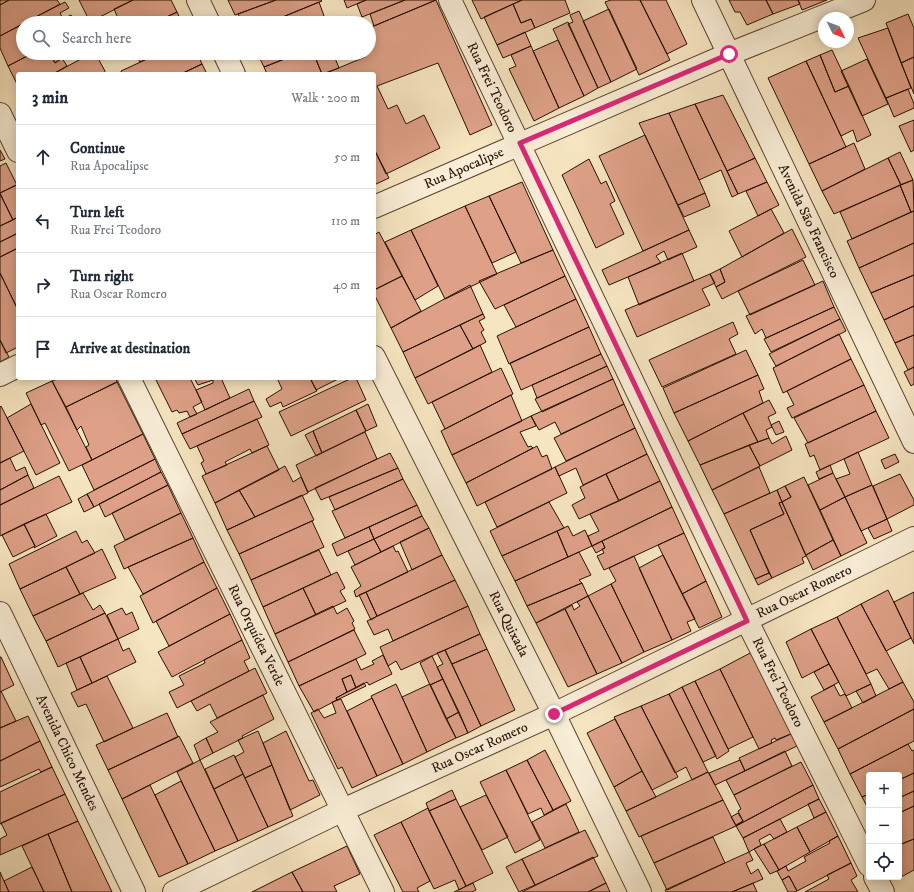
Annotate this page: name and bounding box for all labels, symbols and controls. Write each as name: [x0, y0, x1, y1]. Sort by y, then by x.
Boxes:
north arrow: [818, 12, 854, 48]
search box: [16, 16, 376, 60]
icon: search: [30, 27, 52, 49]
text: Search here: [62, 29, 131, 48]
street label: Rua Frei Teodoro: [463, 39, 521, 136]
route start: [720, 45, 738, 63]
text: 3 min: [32, 87, 68, 109]
text: Walk · 200 m: [291, 90, 360, 106]
text: Continue: [70, 139, 125, 158]
street label: Rua Apocalipse: [421, 143, 507, 193]
icon: ahead: [32, 146, 54, 168]
text: 50 m: [334, 149, 360, 165]
text: Rua Apocalipse: [70, 158, 149, 174]
street label: Avenida São Francisco: [774, 161, 843, 281]
text: Turn left: [70, 203, 124, 222]
icon: left: [32, 210, 54, 232]
text: 110 m: [331, 213, 360, 229]
text: Rua Frei Teodoro: [70, 222, 161, 238]
text: Turn right: [70, 267, 133, 286]
icon: right: [32, 274, 54, 296]
text: 40 m: [333, 277, 360, 293]
text: Rua Oscar Romero: [70, 286, 167, 302]
icon: arrive: [32, 338, 54, 360]
text: Arrive at destination: [70, 339, 190, 358]
street label: Rua Oscar Romero: [753, 561, 855, 623]
street label: Rua Orquídea Verde: [223, 582, 289, 689]
street label: Rua Quixada: [484, 588, 533, 660]
street label: Rua Frei Teodoro: [748, 634, 808, 730]
street label: Avenida Chico Mendes: [32, 692, 103, 814]
route end: [545, 705, 563, 723]
street label: Rua Oscar Romero: [429, 718, 531, 778]
map controls: [866, 772, 902, 880]
button: +: [866, 772, 902, 808]
button: −: [866, 808, 902, 844]
button: locate: [866, 844, 902, 880]

